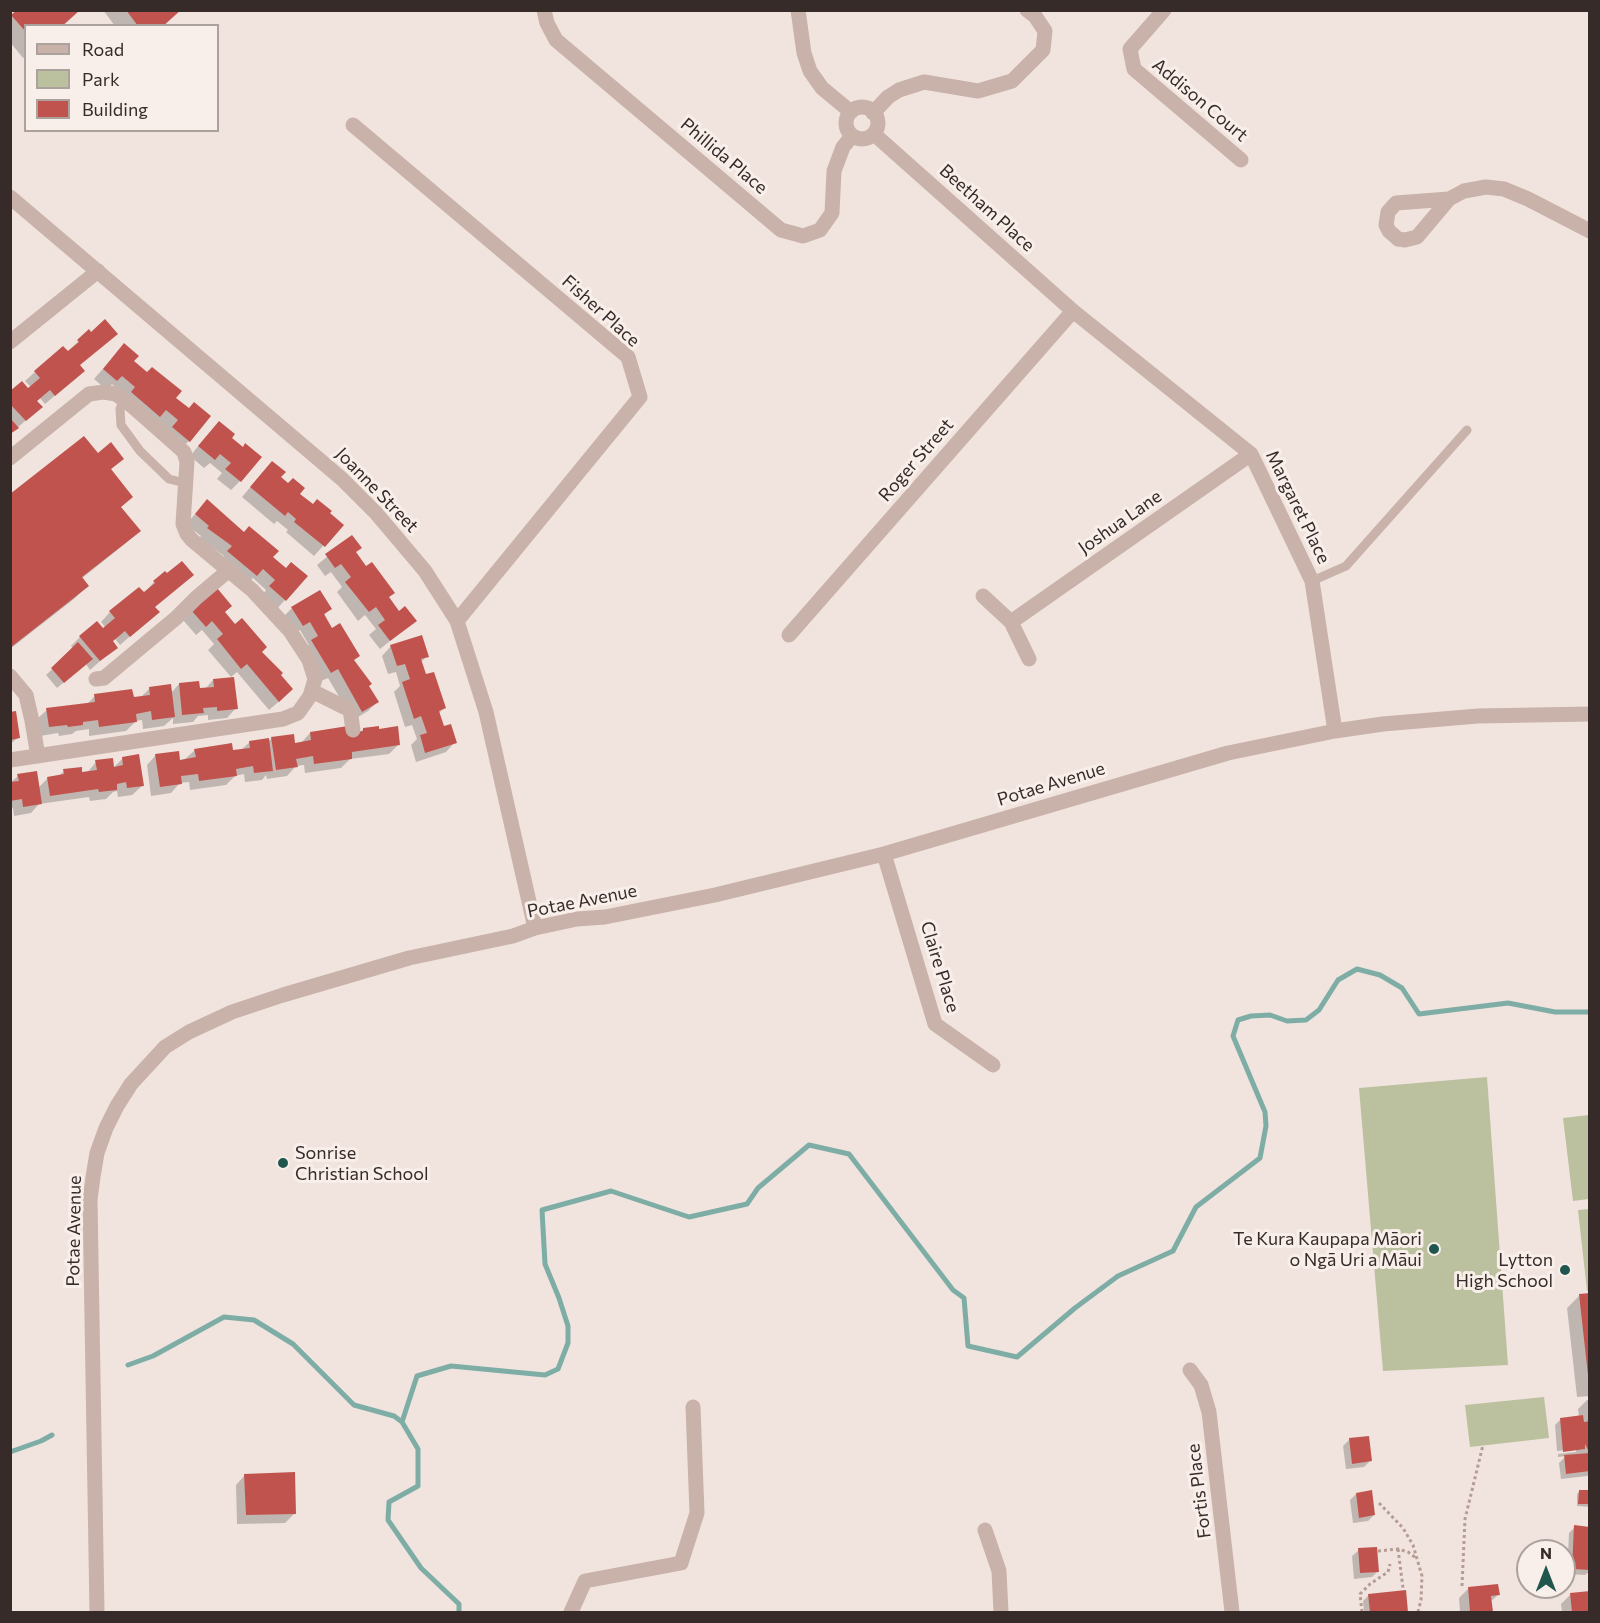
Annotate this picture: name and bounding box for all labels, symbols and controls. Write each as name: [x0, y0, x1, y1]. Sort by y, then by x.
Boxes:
legend: [24, 24, 219, 132]
text: Road: [82, 38, 124, 60]
street label: Addison Court: [1148, 54, 1252, 146]
text: Park: [82, 68, 120, 90]
text: Building: [82, 98, 148, 120]
street label: Phillida Place: [676, 113, 772, 199]
street label: Beetham Place: [935, 160, 1039, 256]
street label: Fisher Place: [558, 270, 644, 352]
street label: Roger Street: [874, 414, 958, 506]
street label: Joanne Street: [331, 443, 423, 537]
street label: Margaret Place: [1261, 447, 1335, 567]
street label: Joshua Lane: [1074, 485, 1166, 559]
street label: Potae Avenue: [995, 757, 1107, 811]
street label: Potae Avenue: [525, 880, 639, 922]
street label: Claire Place: [916, 919, 964, 1015]
place label: Sonrise Christian School: [295, 1142, 429, 1184]
marker: Sonrise Christian School: [276, 1156, 290, 1170]
street label: Potae Avenue: [62, 1175, 86, 1287]
place label: Te Kura Kaupapa Māori o Ngā Uri a Māui: [1233, 1228, 1422, 1270]
marker: Te Kura Kaupapa Māori o Ngā Uri a Māui: [1427, 1242, 1441, 1256]
place label: Lytton High School: [1456, 1249, 1553, 1292]
marker: Lytton High School: [1558, 1263, 1572, 1277]
street label: Fortis Place: [1182, 1442, 1216, 1540]
north arrow: [1516, 1539, 1576, 1599]
text: N: [1540, 1543, 1552, 1562]

